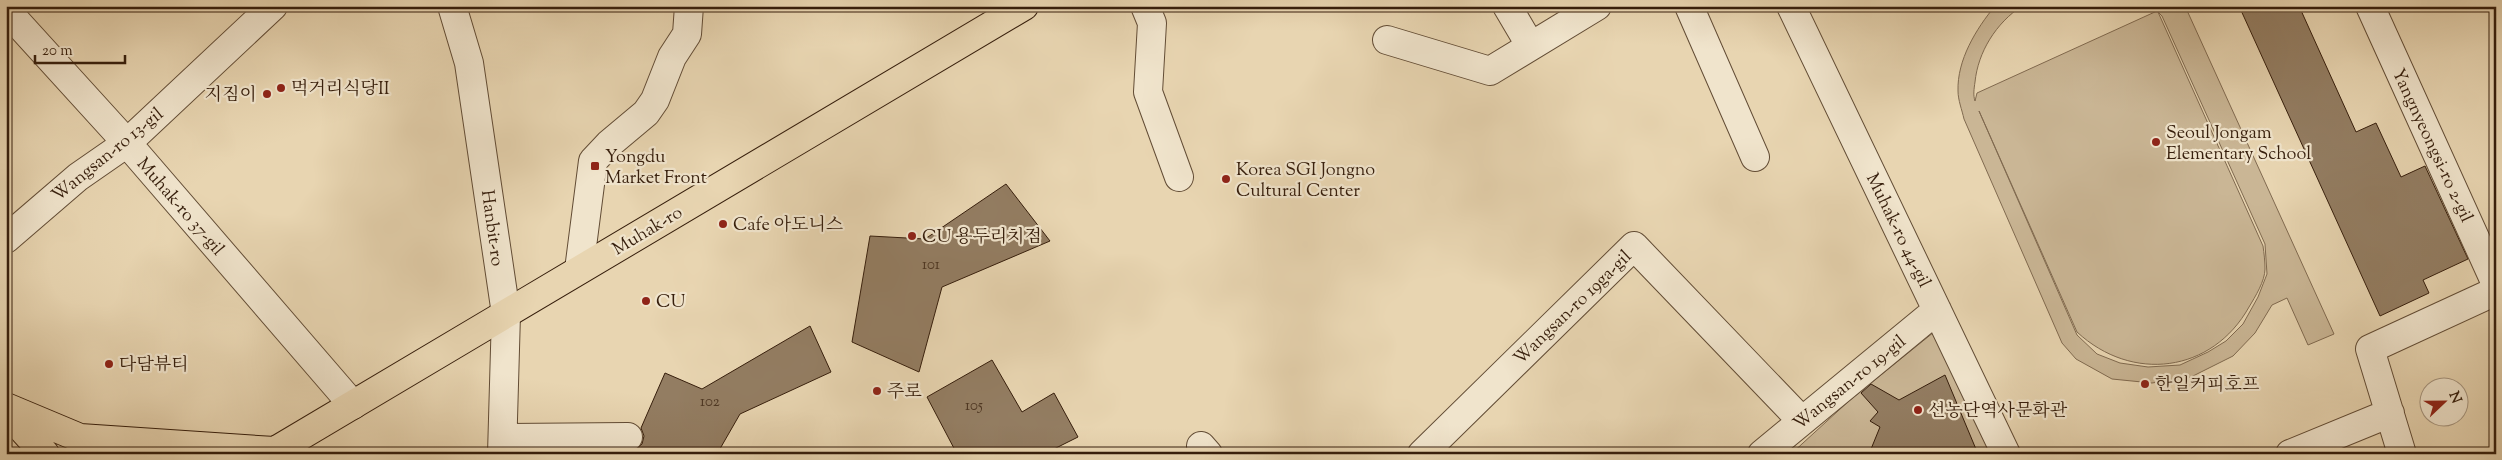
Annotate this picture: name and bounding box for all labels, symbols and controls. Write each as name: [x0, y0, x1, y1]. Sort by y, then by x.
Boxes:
scale bar: [35, 32, 125, 64]
text: 20 m: [42, 41, 73, 62]
street label: Yangnyeongsi-ro 2-gil: [2384, 64, 2478, 227]
place label: 먹거리식당II: [291, 77, 390, 103]
marker: 먹거리식당II: [275, 82, 287, 94]
place label: 지짐이: [205, 83, 257, 109]
marker: 지짐이: [261, 88, 273, 100]
street label: Wangsan-ro 13-gil: [47, 102, 170, 209]
place label: Seoul Jongam Elementary School: [2166, 121, 2311, 168]
marker: Seoul Jongam Elementary School: [2150, 136, 2162, 148]
place label: Yongdu Market Front: [605, 145, 707, 192]
street label: Muhak-ro 37-gil: [129, 153, 229, 262]
place label: Korea SGI Jongno Cultural Center: [1236, 158, 1375, 205]
marker: Yongdu Market Front: [589, 160, 601, 172]
street label: Muhak-ro 44-gil: [1858, 169, 1936, 293]
marker: Korea SGI Jongno Cultural Center: [1220, 173, 1232, 185]
street label: Hanbit-ro: [473, 188, 509, 268]
street label: Muhak-ro: [608, 200, 688, 263]
place label: Cafe 아도니스: [733, 213, 844, 239]
marker: Cafe 아도니스: [717, 218, 729, 230]
place label: CU 용두리치점: [922, 225, 1042, 251]
marker: CU 용두리치점: [906, 230, 918, 242]
street label: Wangsan-ro 19ga-gil: [1508, 245, 1638, 372]
house number: 101: [922, 255, 940, 276]
place label: CU: [656, 290, 686, 316]
marker: CU: [640, 295, 652, 307]
street label: Wangsan-ro 19-gil: [1788, 330, 1912, 437]
place label: 다담뷰티: [119, 353, 189, 379]
marker: 다담뷰티: [103, 358, 115, 370]
place label: 한일커피호프: [2155, 373, 2260, 399]
marker: 한일커피호프: [2139, 378, 2151, 390]
north arrow: [2420, 378, 2470, 428]
place label: 주로: [887, 380, 922, 406]
marker: 주로: [871, 385, 883, 397]
text: N: [2443, 389, 2466, 407]
house number: 102: [700, 392, 720, 413]
house number: 105: [965, 396, 983, 417]
place label: 선농단역사문화관: [1928, 399, 2068, 425]
marker: 선농단역사문화관: [1912, 404, 1924, 416]

